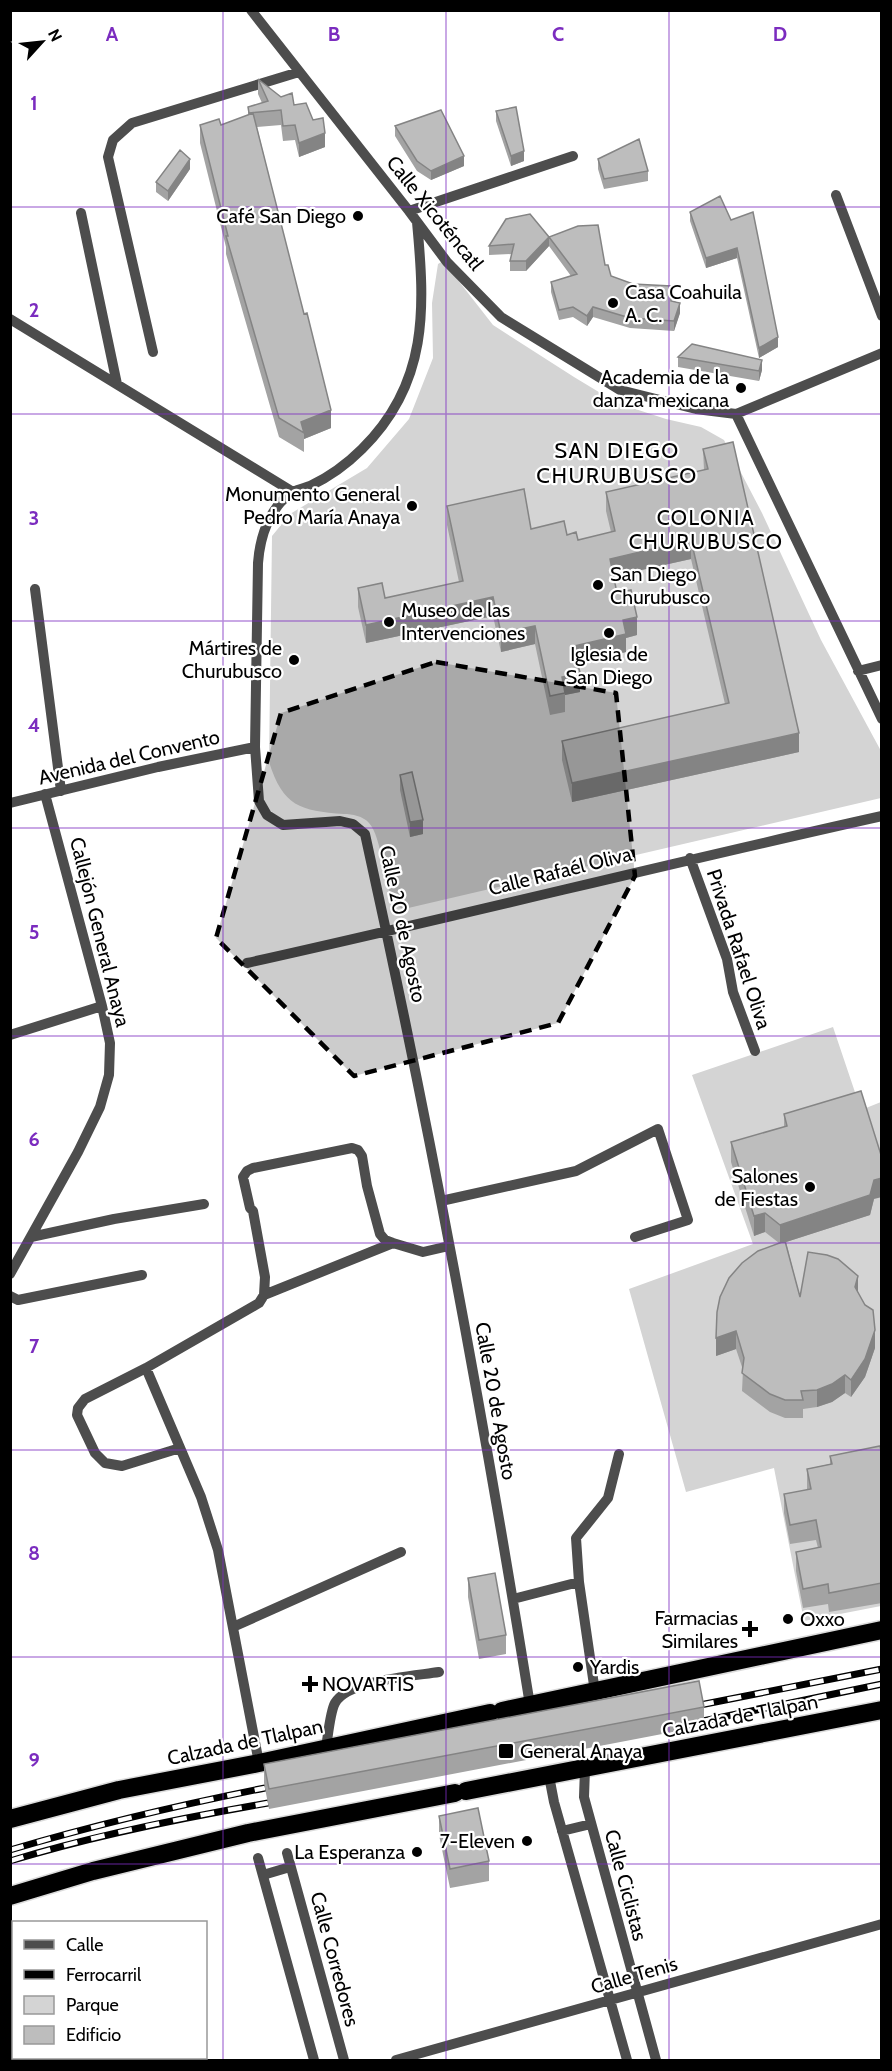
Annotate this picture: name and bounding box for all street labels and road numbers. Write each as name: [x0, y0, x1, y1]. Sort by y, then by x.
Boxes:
street label: Calle Xicoténcatl: [381, 151, 489, 275]
street label: Avenida del Convento: [36, 724, 222, 790]
street label: Callejón General Anaya: [65, 835, 135, 1030]
street label: Calle Rafaél Oliva: [486, 842, 634, 900]
street label: Calle 20 de Agosto: [375, 843, 431, 1005]
street label: Privada Rafael Oliva: [702, 866, 776, 1032]
street label: Calle 20 de Agosto: [470, 1320, 522, 1482]
street label: Calzada de Tlalpan: [660, 1689, 820, 1743]
street label: Calzada de Tlalpan: [165, 1714, 325, 1770]
street label: Calle Ciclistas: [600, 1827, 652, 1943]
street label: Calle Corredores: [306, 1889, 364, 2029]
street label: Calle Tenis: [588, 1951, 680, 1999]

